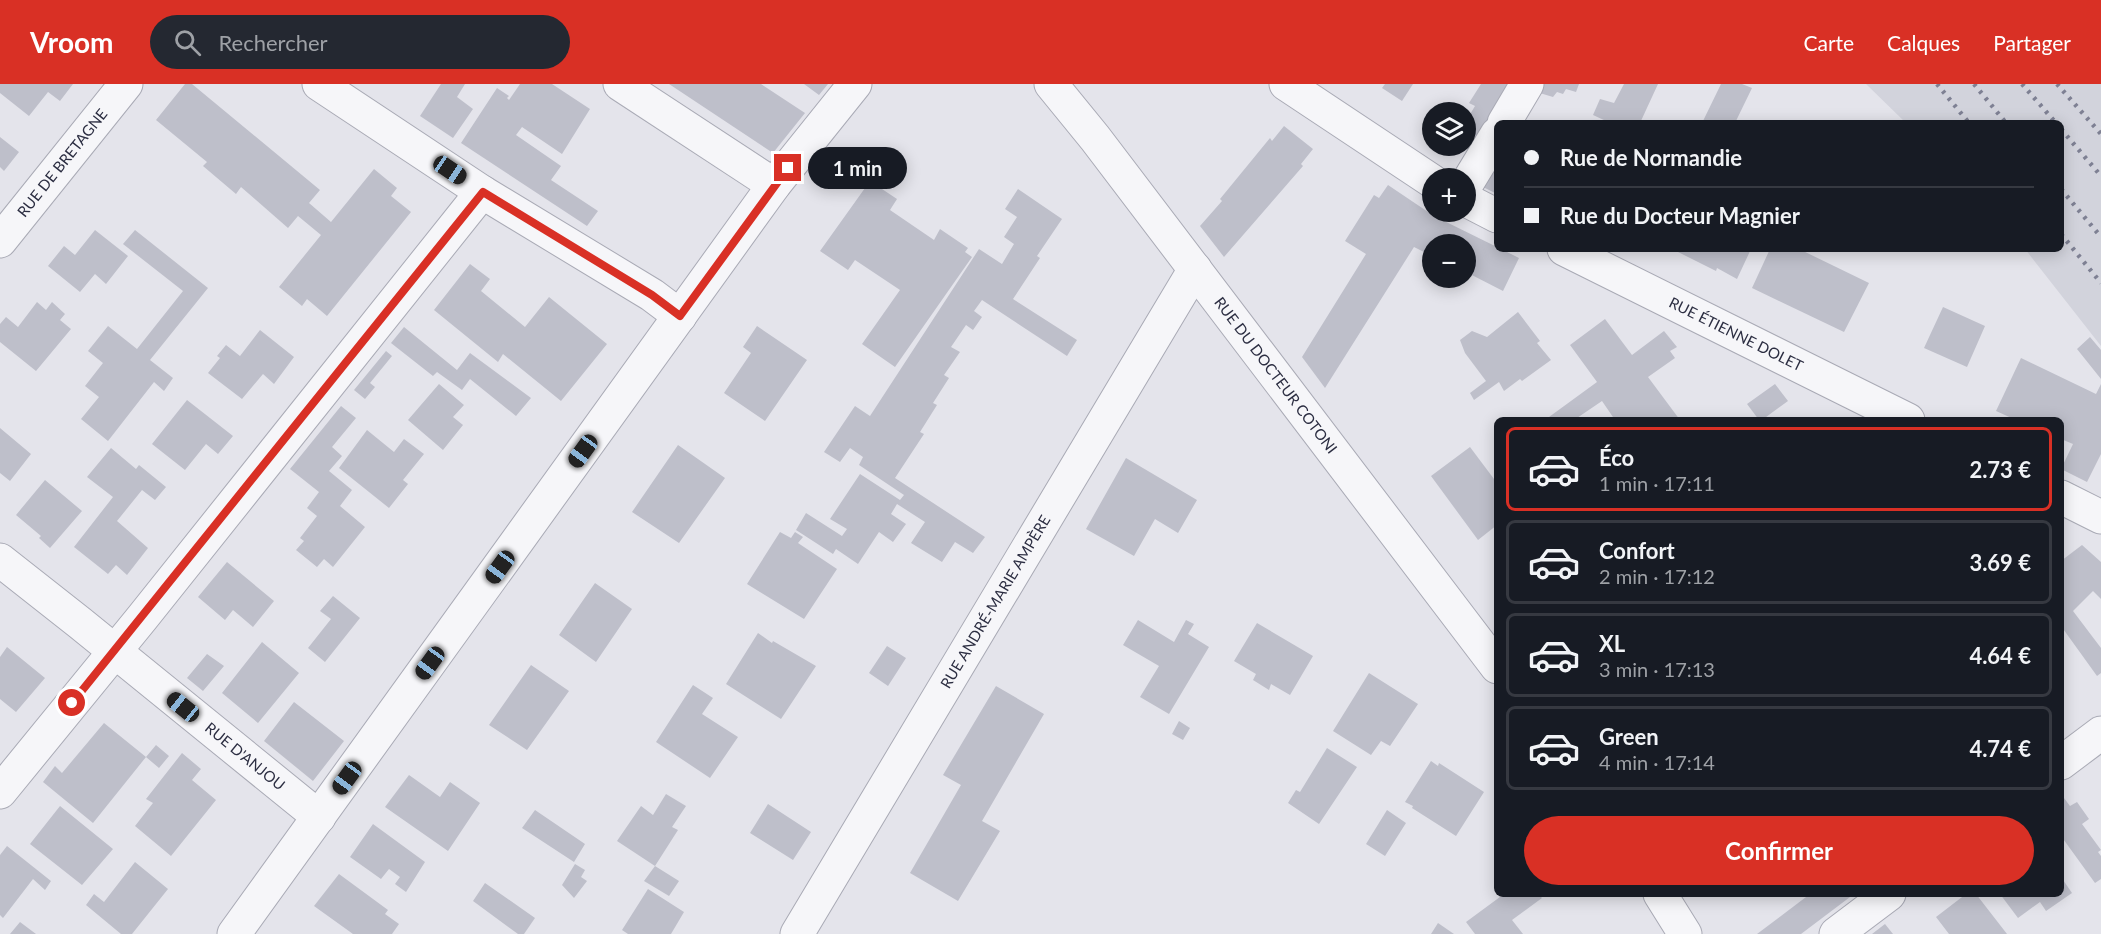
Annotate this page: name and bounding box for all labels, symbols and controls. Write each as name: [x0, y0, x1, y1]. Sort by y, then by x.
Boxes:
search box: [150, 15, 570, 69]
text: Vroom: [30, 25, 114, 59]
icon: search: [171, 26, 204, 59]
text: Rechercher: [219, 29, 328, 56]
text: Carte: [1803, 30, 1854, 55]
text: Calques: [1887, 30, 1960, 55]
text: Partager: [1993, 30, 2071, 55]
map controls: [1422, 102, 1476, 288]
button: layers: [1422, 102, 1476, 156]
street label: RUE DE BRETAGNE: [13, 105, 111, 220]
text: Rue de Normandie: [1560, 144, 1742, 171]
callout: 1 min: [809, 147, 908, 189]
car: [430, 152, 470, 188]
route end: [774, 154, 801, 181]
text: 1 min: [833, 156, 882, 180]
button: +: [1422, 168, 1476, 222]
text: Rue du Docteur Magnier: [1560, 202, 1800, 229]
button: −: [1422, 234, 1476, 288]
street label: RUE DU DOCTEUR COTONI: [1211, 293, 1342, 457]
street label: RUE ÉTIENNE DOLET: [1666, 293, 1807, 374]
car: [565, 431, 601, 471]
icon: car: [1527, 442, 1581, 496]
text: Éco: [1599, 444, 1634, 471]
text: 2.73 €: [1969, 456, 2031, 483]
text: 1 min · 17:11: [1599, 471, 1715, 495]
street label: RUE ANDRÉ-MARIE AMPÈRE: [936, 512, 1054, 691]
icon: car: [1527, 535, 1581, 589]
text: Confort: [1599, 537, 1675, 564]
car: [482, 547, 518, 587]
text: 3.69 €: [1969, 549, 2031, 576]
text: 2 min · 17:12: [1599, 564, 1715, 588]
icon: car: [1527, 628, 1581, 682]
text: XL: [1599, 630, 1625, 657]
text: 4.64 €: [1969, 642, 2031, 669]
car: [412, 643, 448, 683]
text: 3 min · 17:13: [1599, 657, 1715, 681]
route start: [58, 689, 85, 716]
car: [163, 689, 203, 725]
street label: RUE D'ANJOU: [202, 718, 289, 794]
icon: car: [1527, 721, 1581, 775]
text: Green: [1599, 723, 1659, 750]
text: 4.74 €: [1969, 735, 2031, 762]
text: 4 min · 17:14: [1599, 750, 1715, 774]
car: [329, 758, 365, 798]
button: Confirmer: [1524, 816, 2034, 885]

